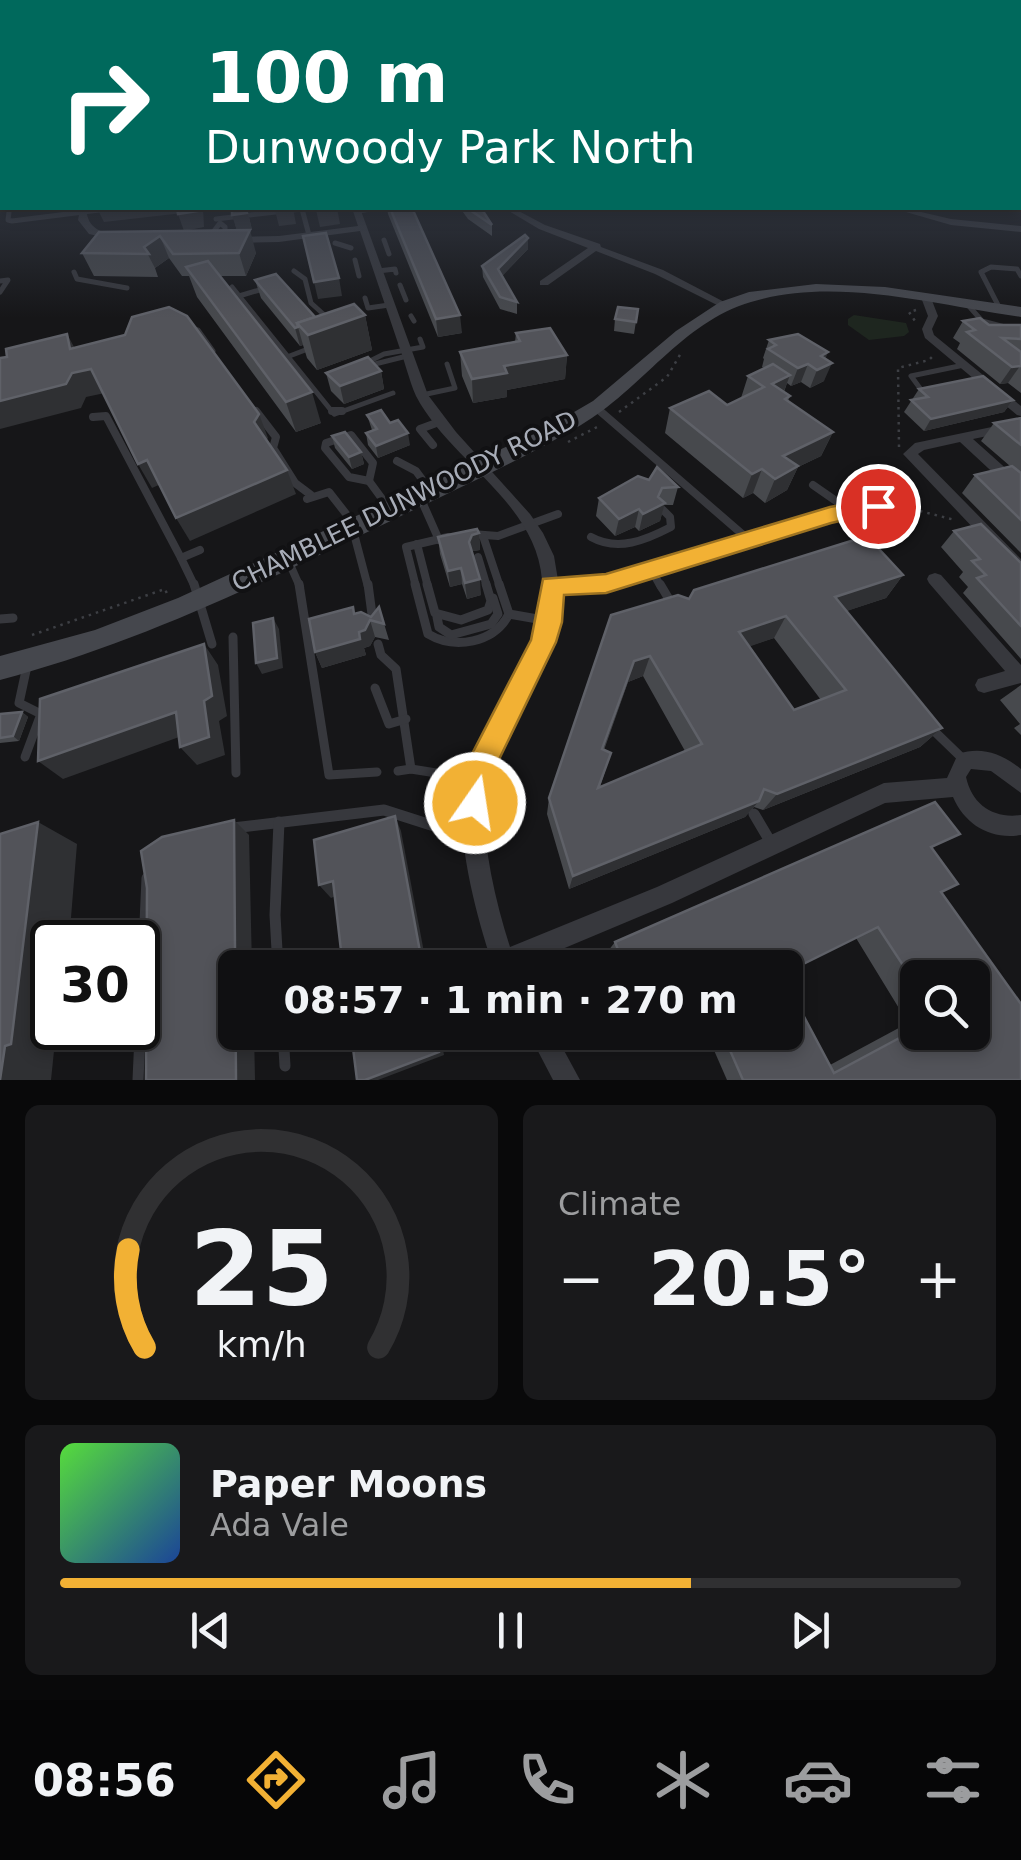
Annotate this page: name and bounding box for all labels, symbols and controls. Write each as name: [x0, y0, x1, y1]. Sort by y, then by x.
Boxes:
text: 100 m: [205, 37, 448, 119]
icon: right: [40, 40, 170, 170]
text: Dunwoody Park North: [205, 121, 695, 174]
street label: CHAMBLEE DUNWOODY ROAD: [227, 405, 581, 597]
pin: [836, 464, 921, 549]
icon: arrive: [851, 479, 906, 534]
position arrow: [423, 751, 527, 855]
speed limit sign: 30: [30, 920, 160, 1050]
map controls: [900, 960, 990, 1050]
button: search: [900, 960, 990, 1050]
text: 08:57 · 1 min · 270 m: [283, 978, 738, 1022]
text: Climate: [558, 1185, 681, 1223]
text: 25: [189, 1208, 334, 1330]
text: 20.5°: [648, 1235, 871, 1323]
text: −: [558, 1247, 604, 1311]
text: +: [915, 1247, 961, 1311]
text: km/h: [216, 1324, 307, 1365]
text: Paper Moons: [210, 1462, 487, 1506]
text: Ada Vale: [210, 1506, 349, 1544]
icon: previous: [183, 1603, 238, 1658]
icon: pause: [483, 1603, 538, 1658]
icon: next: [783, 1603, 838, 1658]
icon: directions: [241, 1745, 311, 1815]
icon: music: [377, 1745, 447, 1815]
icon: phone: [512, 1745, 582, 1815]
icon: climate: [648, 1745, 718, 1815]
icon: car: [783, 1745, 853, 1815]
icon: filters: [918, 1745, 988, 1815]
text: 08:56: [33, 1754, 176, 1807]

